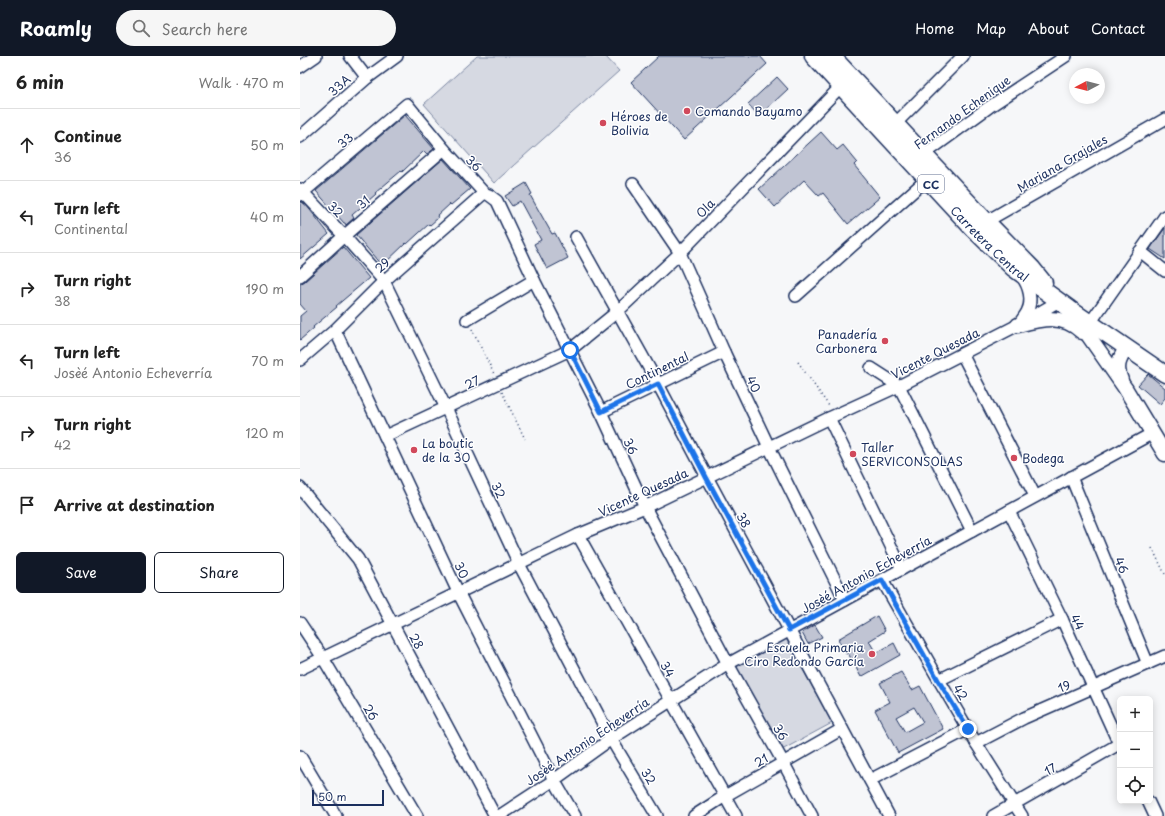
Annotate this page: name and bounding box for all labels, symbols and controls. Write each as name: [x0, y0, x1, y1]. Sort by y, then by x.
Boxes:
search box: [116, 10, 396, 46]
text: Roamly: [20, 14, 92, 42]
icon: search: [130, 17, 152, 39]
text: Search here: [162, 17, 248, 40]
text: Home: [915, 18, 954, 39]
text: Map: [976, 18, 1006, 39]
text: About: [1028, 18, 1069, 39]
text: Contact: [1091, 18, 1145, 39]
north arrow: [1069, 68, 1105, 104]
text: 6 min: [16, 69, 64, 95]
street label: 33A: [324, 70, 354, 100]
street label: Fernando Echenique: [910, 71, 1014, 153]
text: Walk · 470 m: [199, 73, 284, 92]
place label: Comando Bayamo: [695, 102, 803, 120]
marker: Comando Bayamo: [682, 106, 692, 116]
place label: Héroes de Bolivia: [611, 107, 668, 139]
marker: Héroes de Bolivia: [598, 118, 608, 128]
text: Continue: [54, 124, 122, 147]
street label: 33: [333, 128, 357, 152]
street label: Mariana Grajales: [1013, 130, 1111, 196]
icon: ahead: [16, 134, 38, 156]
text: 50 m: [250, 135, 284, 154]
text: 36: [54, 147, 72, 166]
street label: 36: [462, 151, 486, 175]
road number: CC: [918, 175, 944, 193]
street label: 31: [352, 191, 374, 213]
street label: Ola: [691, 194, 719, 222]
text: Turn left: [54, 196, 120, 219]
street label: 32: [324, 197, 348, 221]
street label: Carretera Central: [947, 202, 1033, 286]
icon: left: [16, 206, 38, 228]
text: 40 m: [250, 207, 284, 226]
text: Continental: [54, 219, 128, 238]
street label: 29: [370, 253, 394, 277]
text: Turn right: [54, 268, 131, 291]
icon: right: [16, 278, 38, 300]
text: 190 m: [245, 279, 284, 298]
text: 38: [54, 291, 71, 310]
street label: Vicente Quesada: [888, 323, 983, 383]
place label: Panadería Carbonera: [816, 325, 878, 357]
marker: Panadería Carbonera: [880, 336, 890, 346]
text: Turn left: [54, 340, 120, 363]
route start: [561, 341, 579, 359]
street label: Continental: [622, 347, 692, 393]
icon: left: [16, 350, 38, 372]
text: 70 m: [251, 351, 284, 370]
text: Josèé Antonio Echeverría: [54, 363, 212, 382]
street label: 27: [461, 371, 483, 393]
street label: 40: [742, 373, 766, 396]
text: Turn right: [54, 412, 131, 435]
icon: right: [16, 422, 38, 444]
text: 120 m: [245, 423, 284, 442]
place label: La boutic de la 30: [422, 434, 474, 466]
text: 42: [54, 435, 71, 454]
street label: 36: [619, 435, 643, 457]
place label: Taller SERVICONSOLAS: [861, 438, 963, 470]
marker: La boutic de la 30: [409, 445, 419, 455]
marker: Taller SERVICONSOLAS: [848, 449, 858, 459]
place label: Bodega: [1022, 449, 1065, 467]
marker: Bodega: [1009, 453, 1019, 463]
street label: Vicente Quesada: [595, 463, 691, 521]
street label: 32: [487, 479, 511, 501]
text: Arrive at destination: [54, 493, 215, 516]
icon: arrive: [16, 494, 38, 516]
street label: 38: [732, 509, 756, 531]
street label: Josèé Antonio Echeverría: [798, 531, 935, 617]
button: Save: [16, 552, 146, 593]
button: Share: [154, 552, 284, 593]
street label: 46: [1111, 554, 1133, 576]
street label: 30: [450, 559, 474, 582]
street label: 44: [1066, 611, 1090, 633]
street label: 28: [405, 630, 429, 652]
place label: Escuela Primaria Ciro Redondo García: [744, 638, 865, 670]
marker: Escuela Primaria Ciro Redondo García: [867, 649, 877, 659]
street label: 34: [656, 658, 680, 680]
street label: 19: [1055, 675, 1073, 697]
street label: 42: [949, 681, 973, 703]
street label: Josèé Antonio Echeverría: [521, 692, 653, 789]
map controls: [1117, 696, 1153, 804]
button: +: [1117, 696, 1153, 732]
street label: 26: [359, 700, 383, 724]
street label: 36: [769, 720, 793, 744]
route end: [959, 720, 977, 738]
button: −: [1117, 732, 1153, 768]
street label: 21: [750, 749, 772, 771]
street label: 17: [1040, 758, 1060, 780]
street label: 32: [637, 764, 661, 788]
button: locate: [1117, 768, 1153, 804]
scale bar: [312, 788, 384, 807]
text: 50 m: [318, 788, 347, 805]

